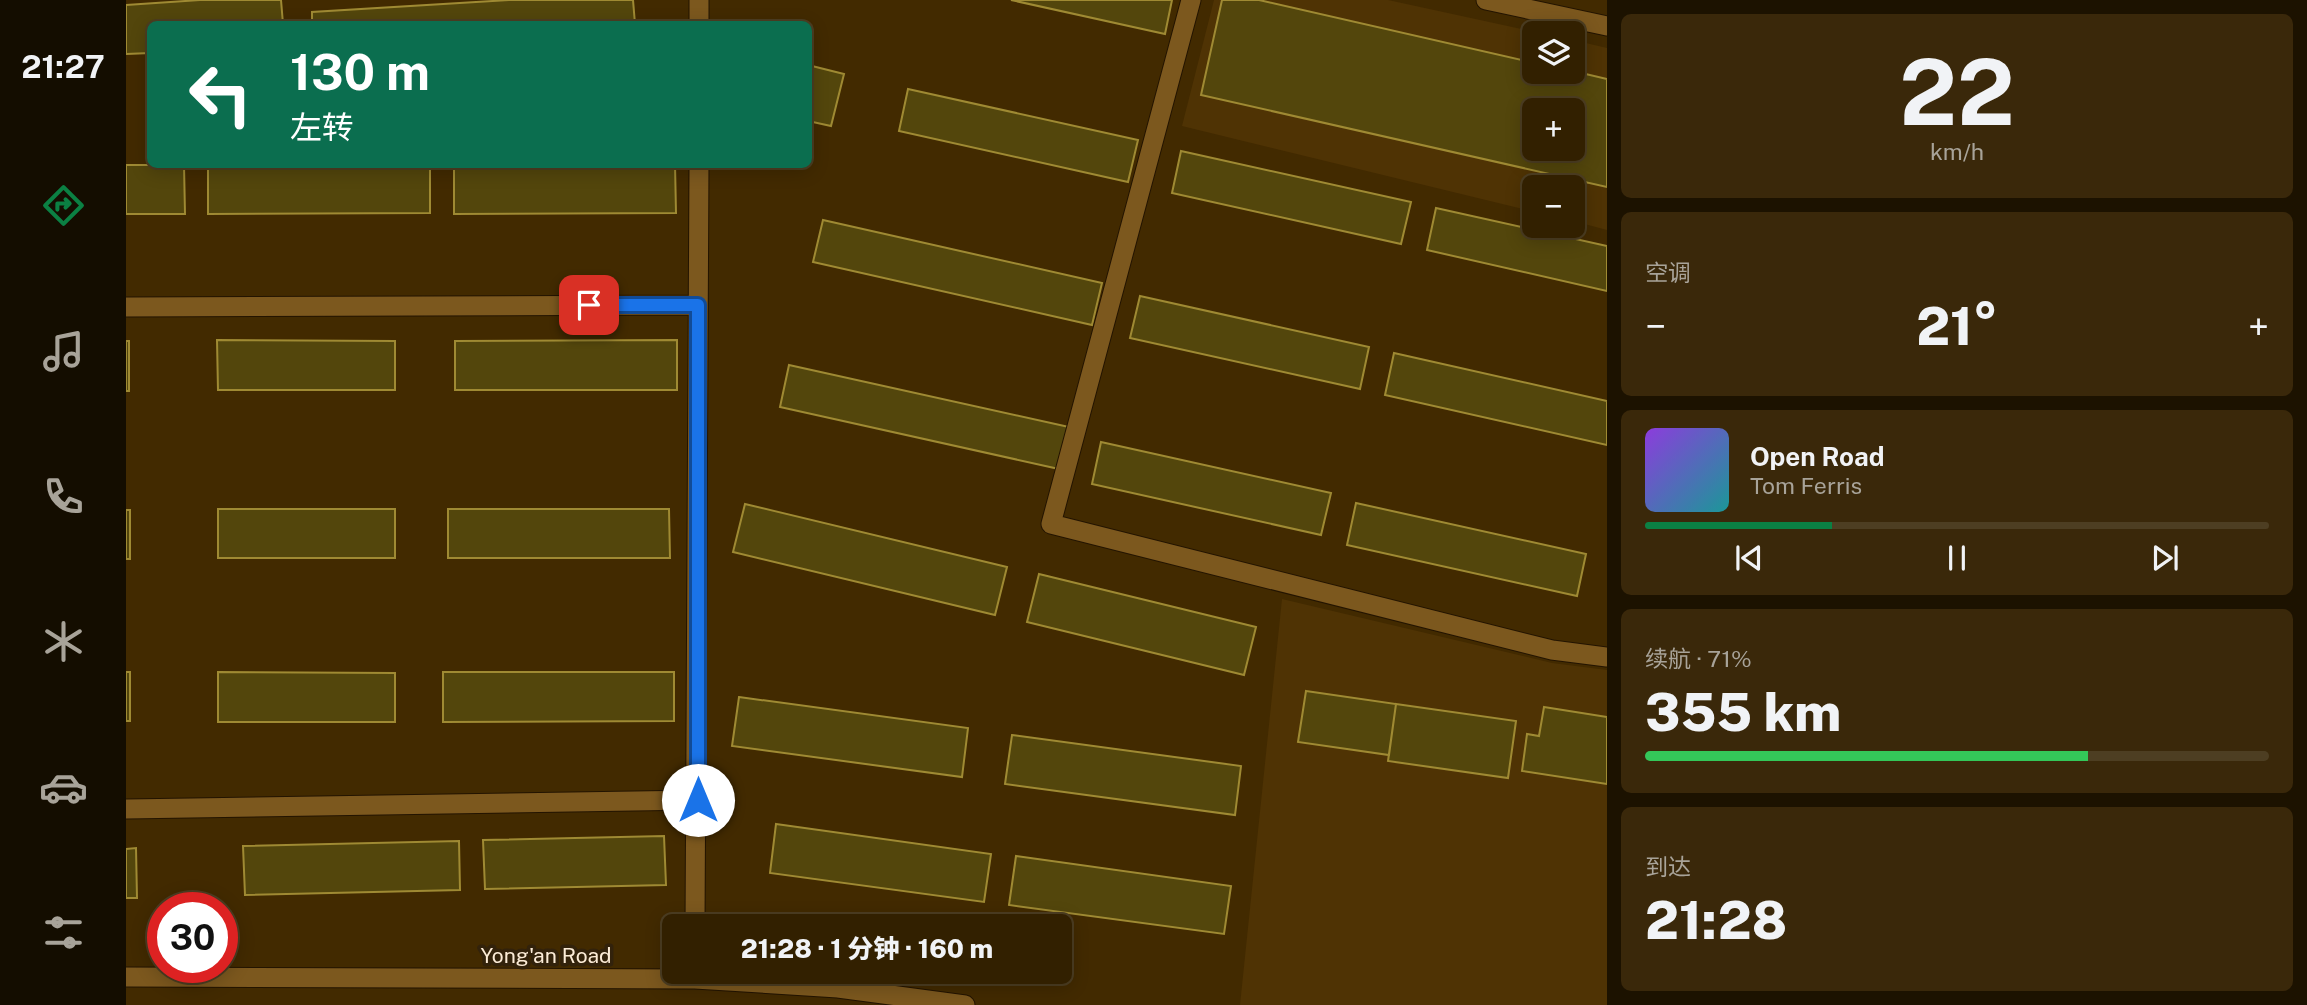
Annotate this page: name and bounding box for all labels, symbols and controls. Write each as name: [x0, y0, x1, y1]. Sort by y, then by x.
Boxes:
map controls: [1522, 21, 1585, 238]
button: layers: [1522, 21, 1585, 84]
text: 22: [1899, 39, 2015, 145]
text: 130 m: [290, 43, 430, 101]
text: 21:27: [21, 48, 105, 85]
icon: left: [175, 49, 266, 140]
button: +: [1522, 98, 1585, 161]
text: 左转: [290, 109, 354, 146]
text: km/h: [1930, 138, 1984, 165]
button: −: [1522, 175, 1585, 238]
icon: directions: [39, 181, 88, 230]
text: 空调: [1645, 259, 1691, 286]
pin: [559, 275, 619, 335]
icon: arrive: [570, 286, 608, 324]
text: 21°: [1916, 296, 1998, 357]
text: −: [1645, 304, 1666, 349]
text: +: [2248, 304, 2269, 349]
icon: music: [39, 327, 88, 376]
text: Open Road: [1750, 441, 1885, 472]
icon: phone: [39, 472, 88, 521]
text: Tom Ferris: [1750, 472, 1862, 499]
icon: previous: [1730, 539, 1768, 577]
icon: pause: [1938, 539, 1976, 577]
icon: next: [2146, 539, 2184, 577]
icon: climate: [39, 617, 88, 666]
text: 续航 · 71%: [1645, 645, 1752, 672]
text: 355 km: [1645, 682, 1841, 743]
icon: car: [39, 763, 88, 812]
position arrow: [661, 763, 735, 837]
text: 到达: [1645, 853, 1691, 880]
text: 21:28: [1645, 890, 1787, 951]
speed limit sign: 30: [147, 892, 238, 983]
icon: filters: [39, 908, 88, 957]
text: 21:28 · 1 分钟 · 160 m: [741, 933, 993, 964]
street label: Yong'an Road: [480, 943, 612, 968]

